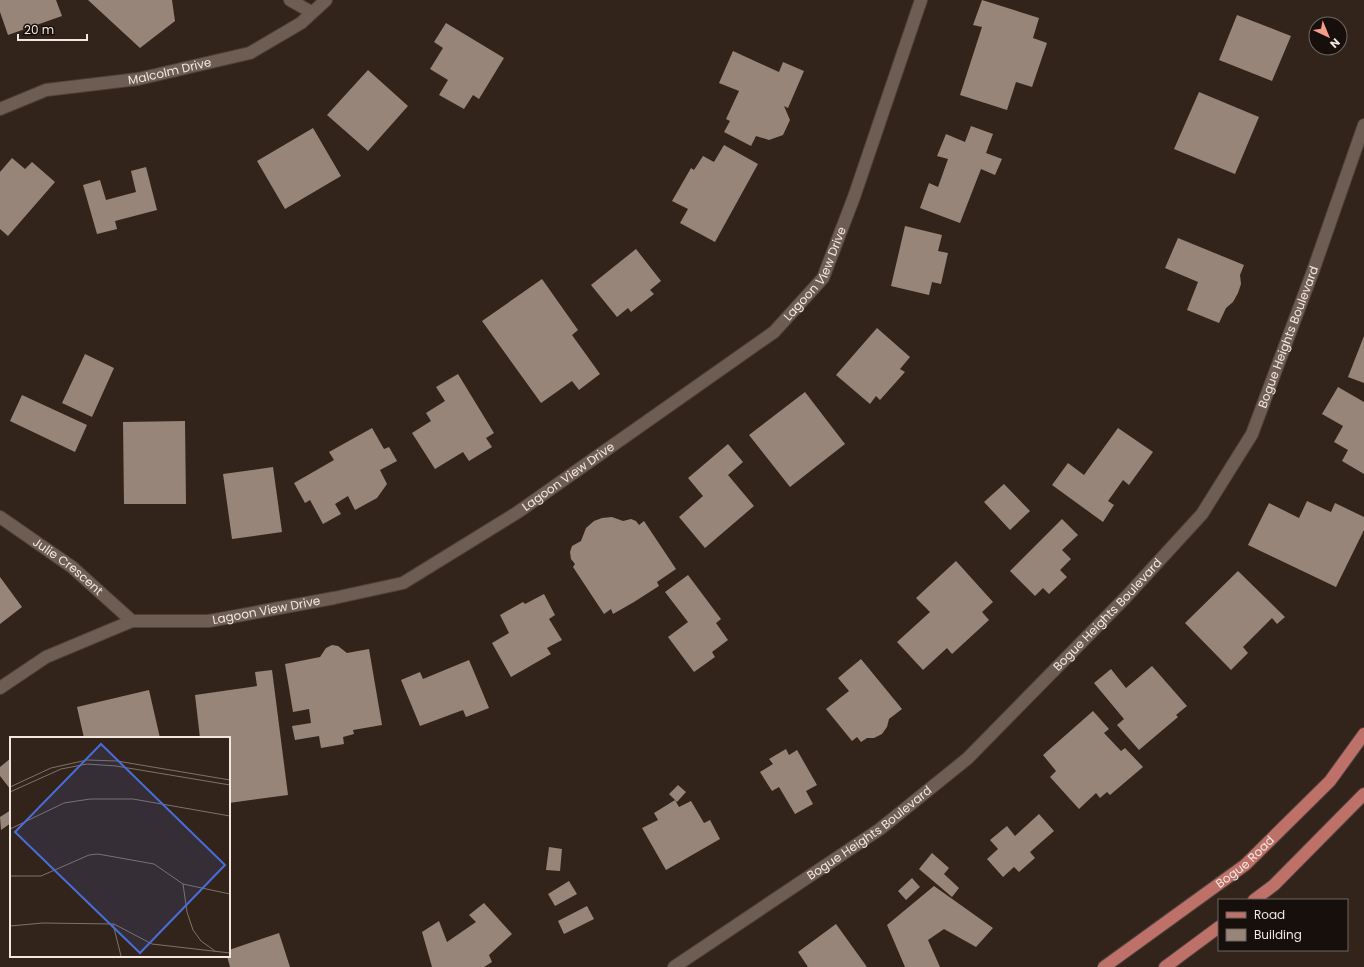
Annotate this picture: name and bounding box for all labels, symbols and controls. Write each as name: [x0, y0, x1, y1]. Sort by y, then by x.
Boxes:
scale bar: [18, 16, 87, 42]
north arrow: [1308, 16, 1348, 56]
text: 20 m: [24, 21, 54, 38]
text: N: [1326, 35, 1343, 52]
street label: Malcolm Drive: [127, 53, 213, 88]
street label: Lagoon View Drive: [779, 224, 850, 324]
street label: Bogue Heights Boulevard: [1253, 264, 1322, 410]
street label: Lagoon View Drive: [518, 438, 618, 515]
street label: Julie Crescent: [30, 533, 107, 599]
street label: Bogue Heights Boulevard: [1049, 554, 1165, 675]
street label: Lagoon View Drive: [211, 592, 322, 628]
inset map: [10, 737, 230, 957]
street label: Bogue Heights Boulevard: [803, 782, 935, 884]
street label: Bogue Road: [1212, 832, 1278, 892]
legend: [1218, 899, 1348, 951]
text: Road: [1254, 906, 1285, 923]
text: Building: [1254, 926, 1302, 943]

